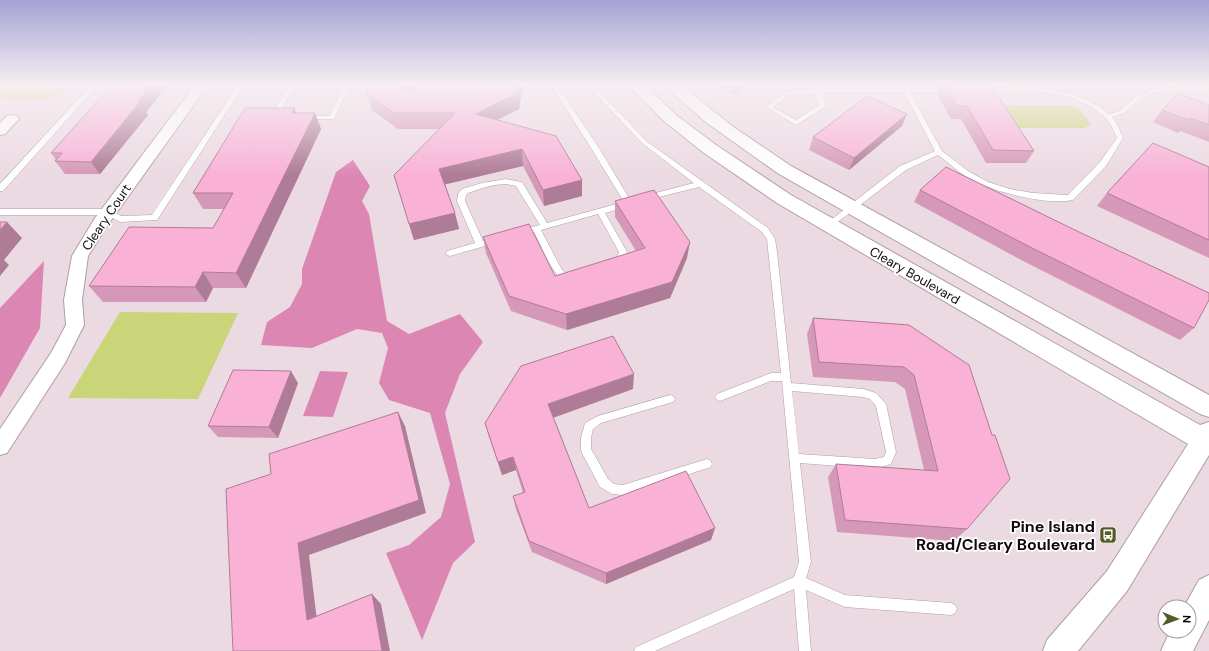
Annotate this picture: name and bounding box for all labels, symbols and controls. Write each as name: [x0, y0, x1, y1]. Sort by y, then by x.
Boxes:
street label: Cleary Court: [78, 181, 135, 254]
street label: Cleary Boulevard: [867, 243, 963, 308]
place label: Pine Island Road/Cleary Boulevard: [916, 516, 1095, 555]
bus stop icon: Pine Island Road/Cleary Boulevard: [1098, 525, 1118, 545]
north arrow: [1157, 599, 1197, 639]
text: N: [1180, 615, 1194, 623]

